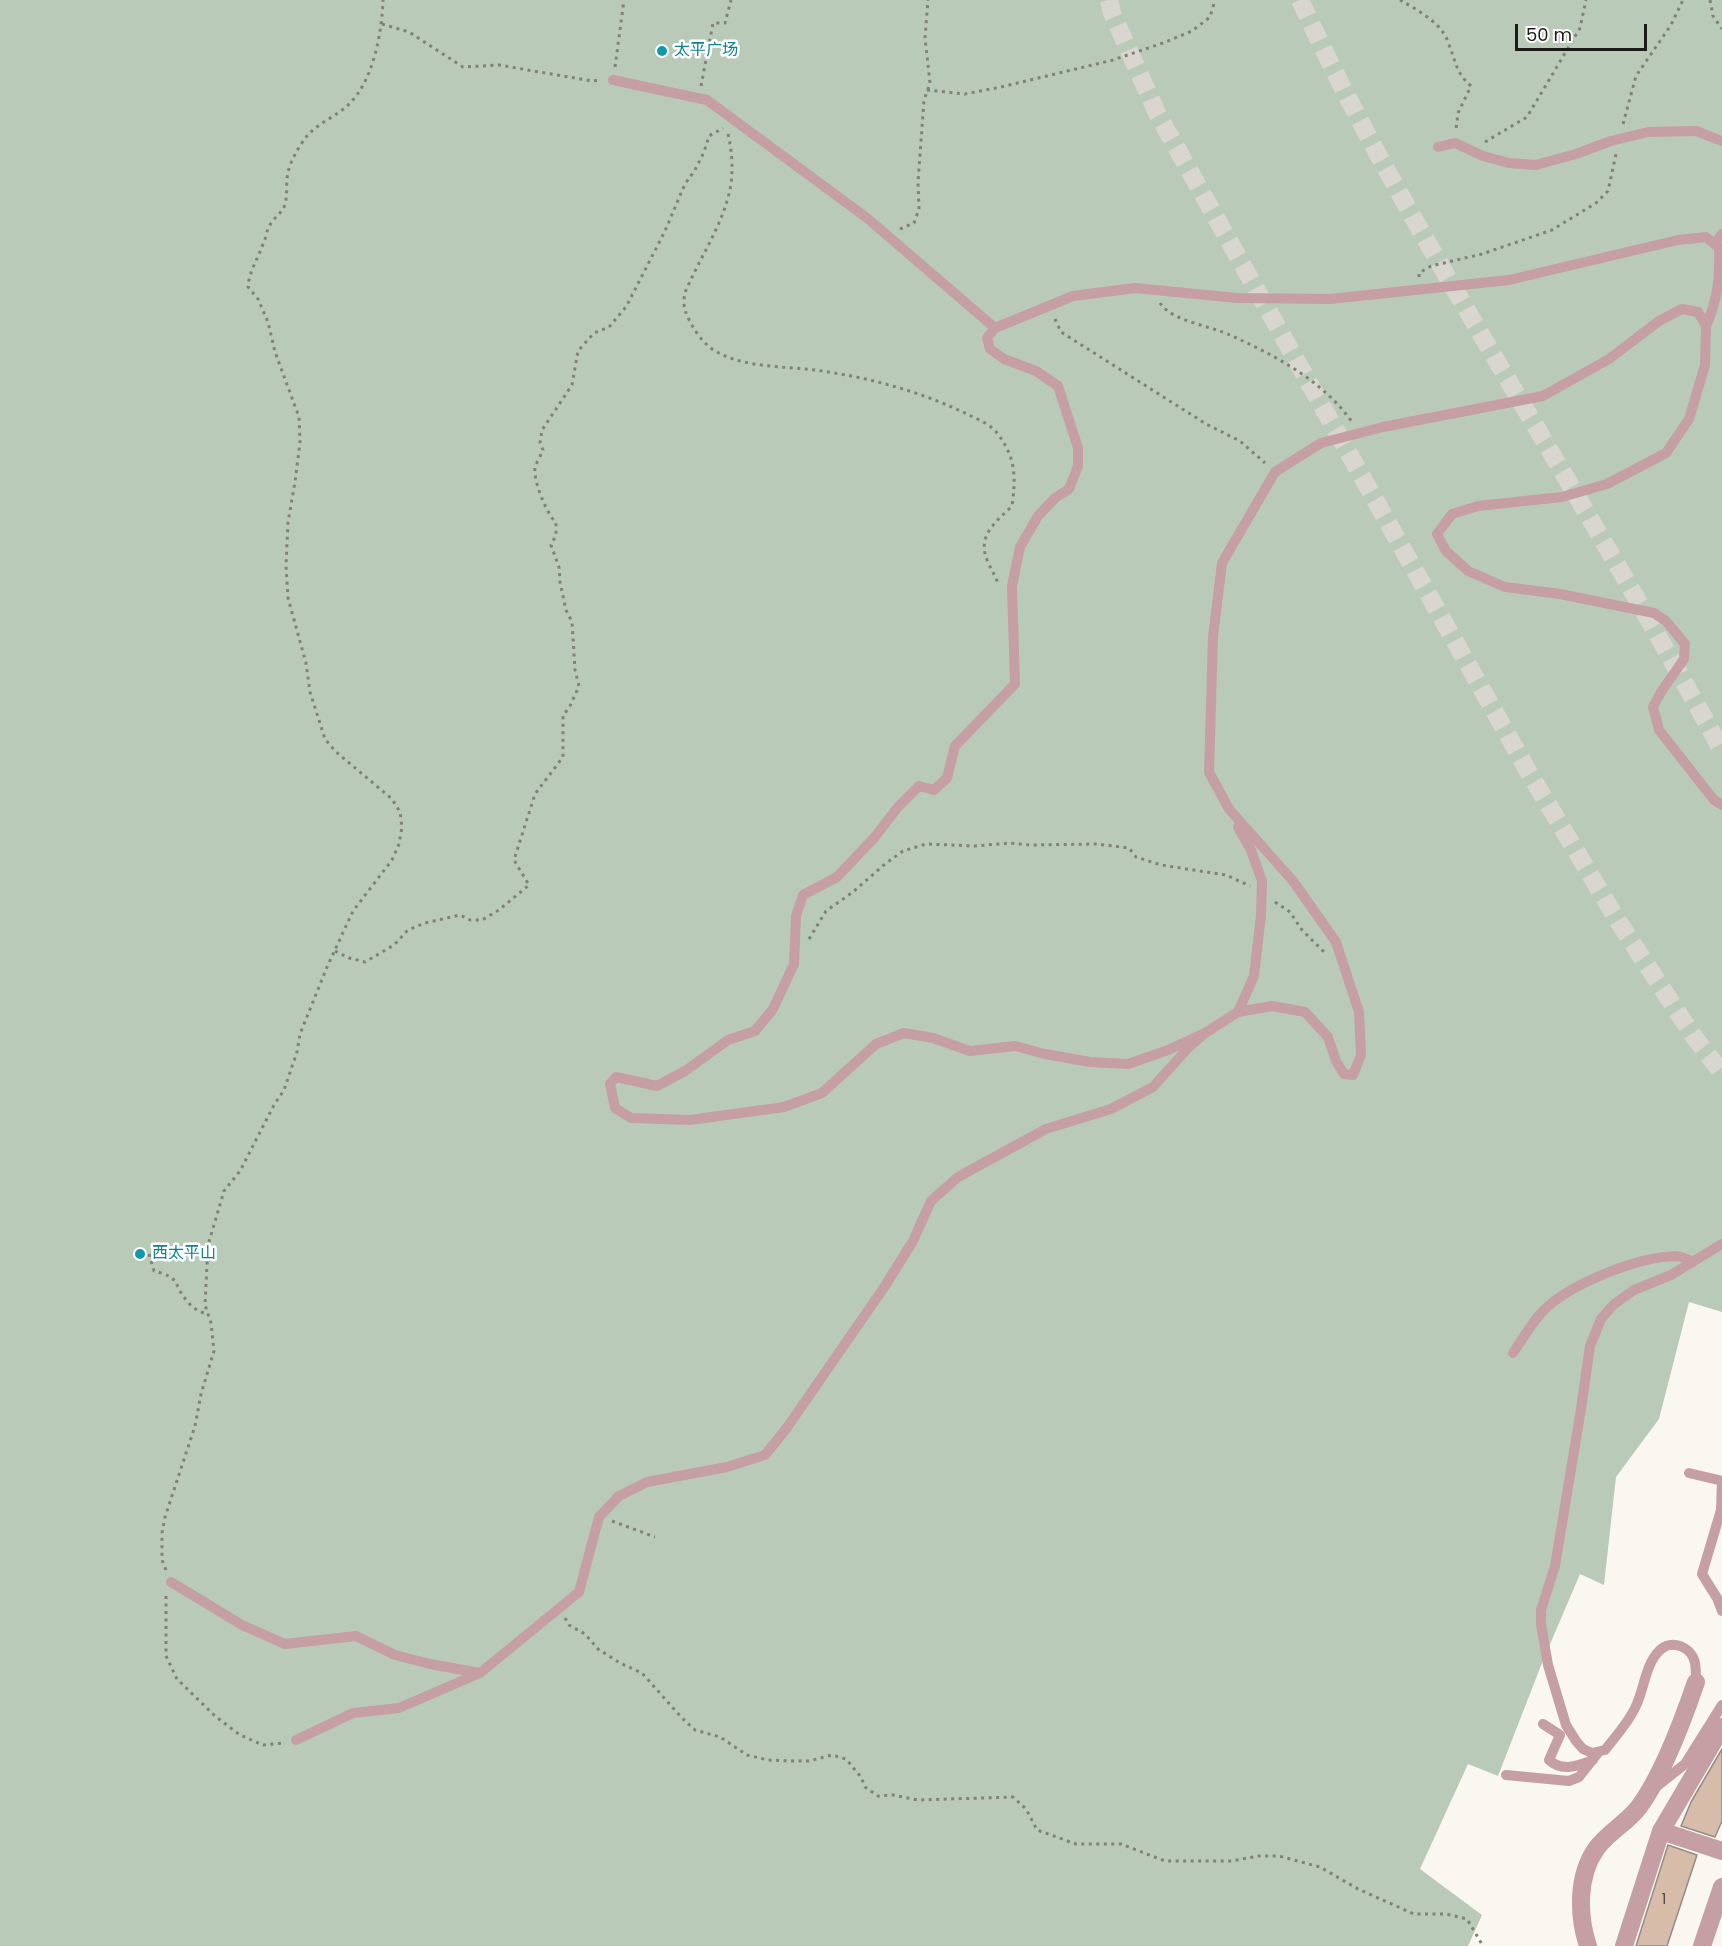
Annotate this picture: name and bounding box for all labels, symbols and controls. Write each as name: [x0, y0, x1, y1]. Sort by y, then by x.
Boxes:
scale bar: [1518, 12, 1650, 50]
text: 50 m: [1526, 22, 1572, 47]
place label: 太平广场: [674, 41, 738, 61]
marker: 太平广场: [655, 44, 669, 58]
place label: 西太平山: [152, 1244, 216, 1264]
marker: 西太平山: [133, 1247, 147, 1261]
house number: 1: [1662, 1892, 1666, 1908]

